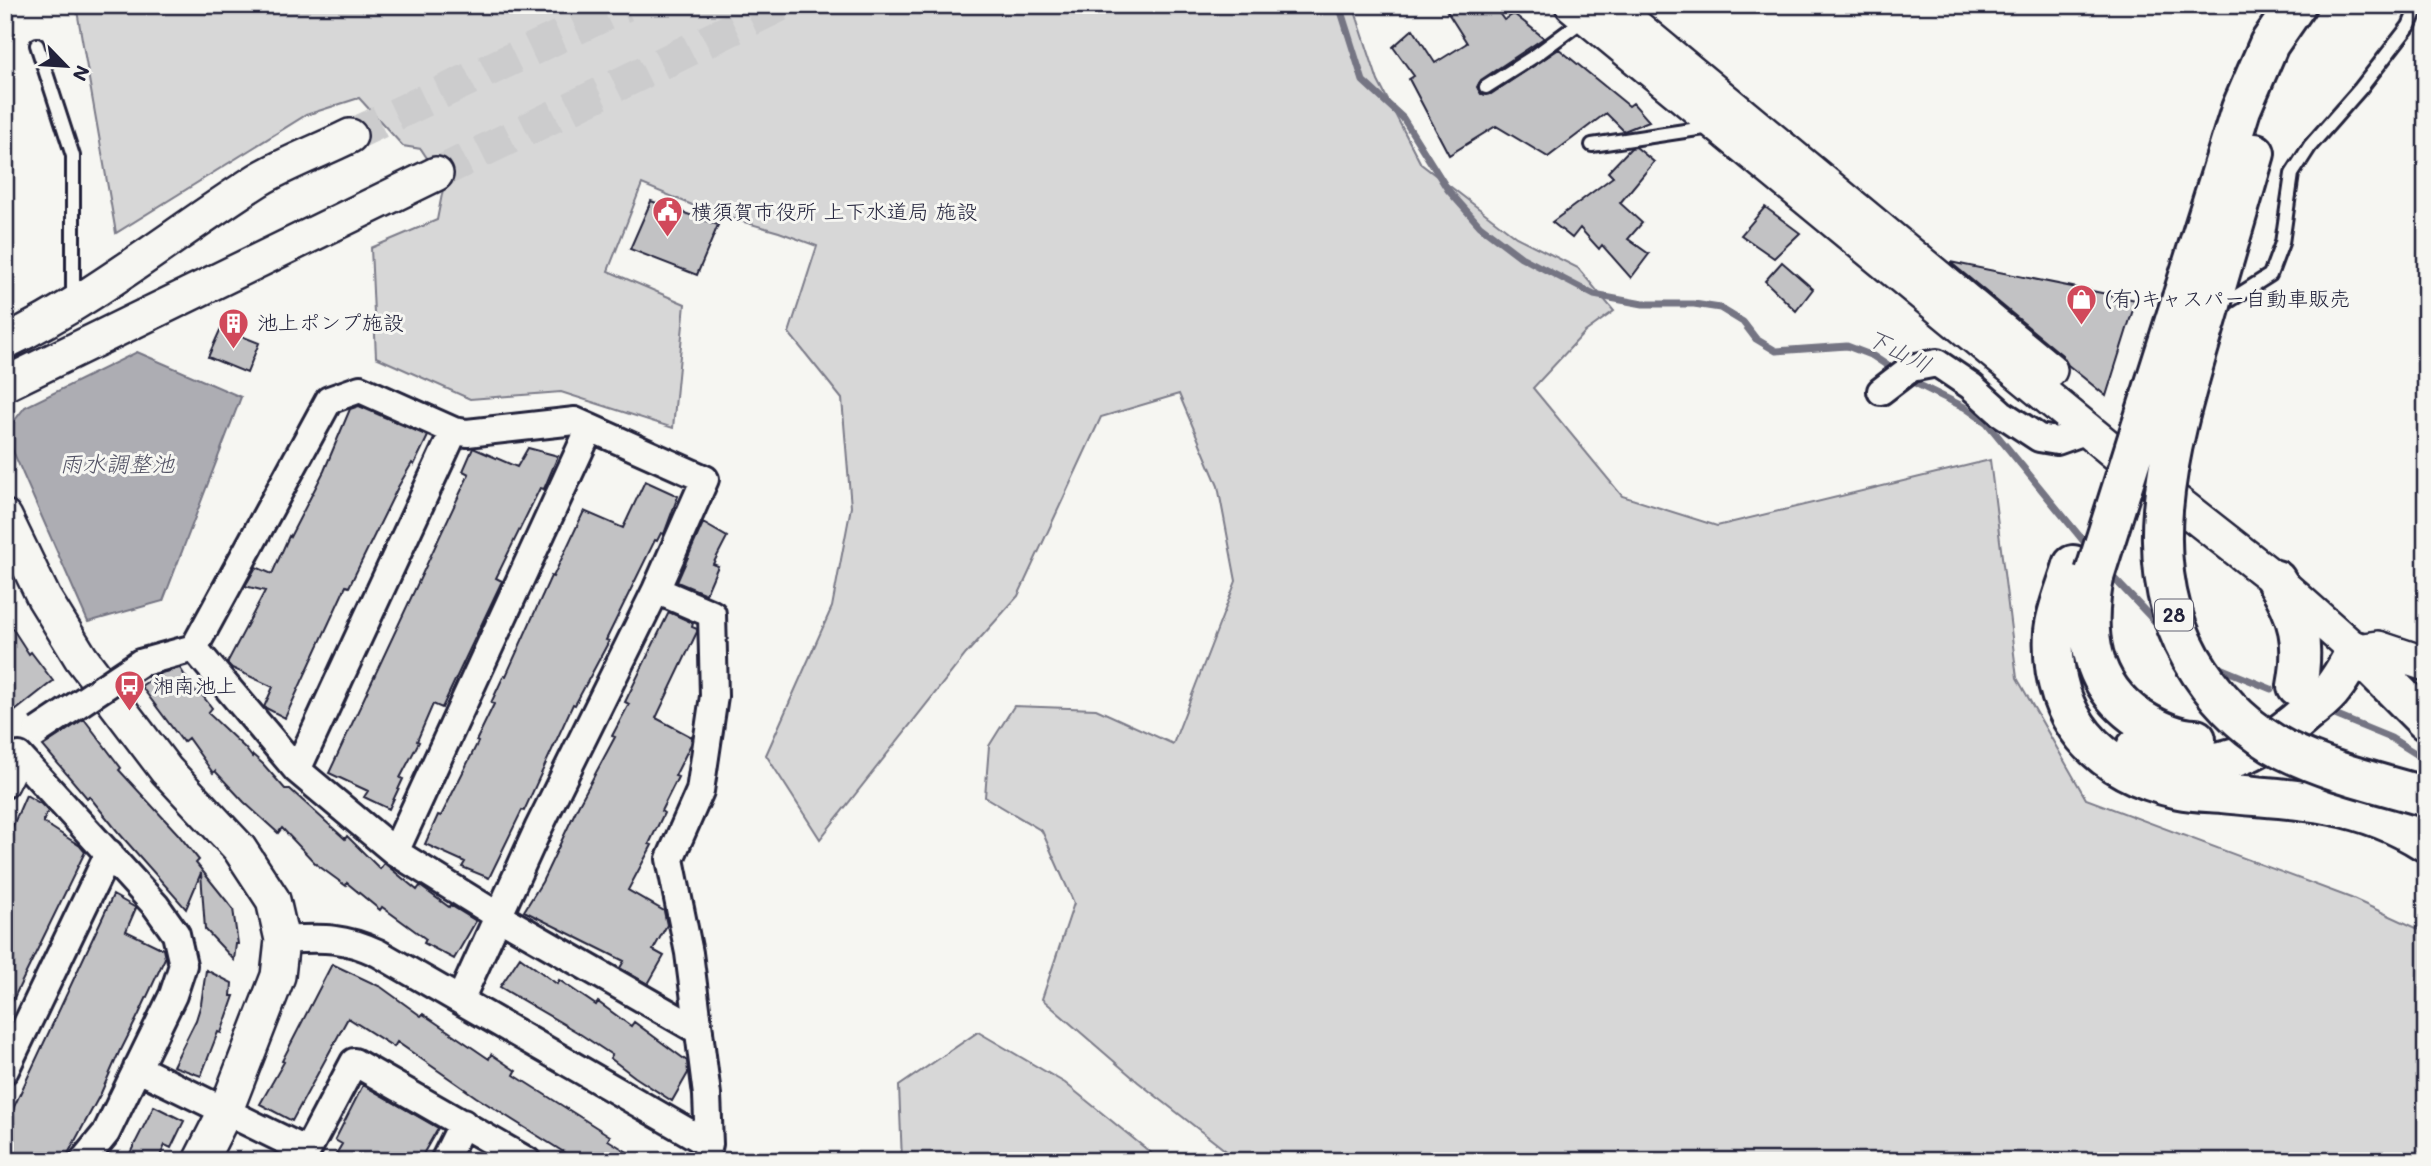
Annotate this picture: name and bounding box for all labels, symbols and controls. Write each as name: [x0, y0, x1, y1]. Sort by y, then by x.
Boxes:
north arrow: [32, 32, 102, 102]
text: N: [67, 62, 96, 85]
public building icon: 横須賀市役所 上下水道局 施設: [651, 195, 685, 239]
place label: 横須賀市役所 上下水道局 施設: [691, 197, 977, 224]
shop icon: (有)キャスパー自動車販売: [2065, 282, 2099, 326]
place label: (有)キャスパー自動車販売: [2105, 284, 2350, 311]
building icon: 池上ポンプ施設: [217, 306, 251, 350]
place label: 池上ポンプ施設: [257, 308, 404, 335]
water label: 下山川: [1862, 321, 1937, 379]
water label: 雨水調整池: [60, 448, 176, 478]
road number: 28: [2155, 600, 2193, 630]
bus stop icon: 湘南池上: [113, 669, 147, 713]
place label: 湘南池上: [153, 671, 237, 698]

